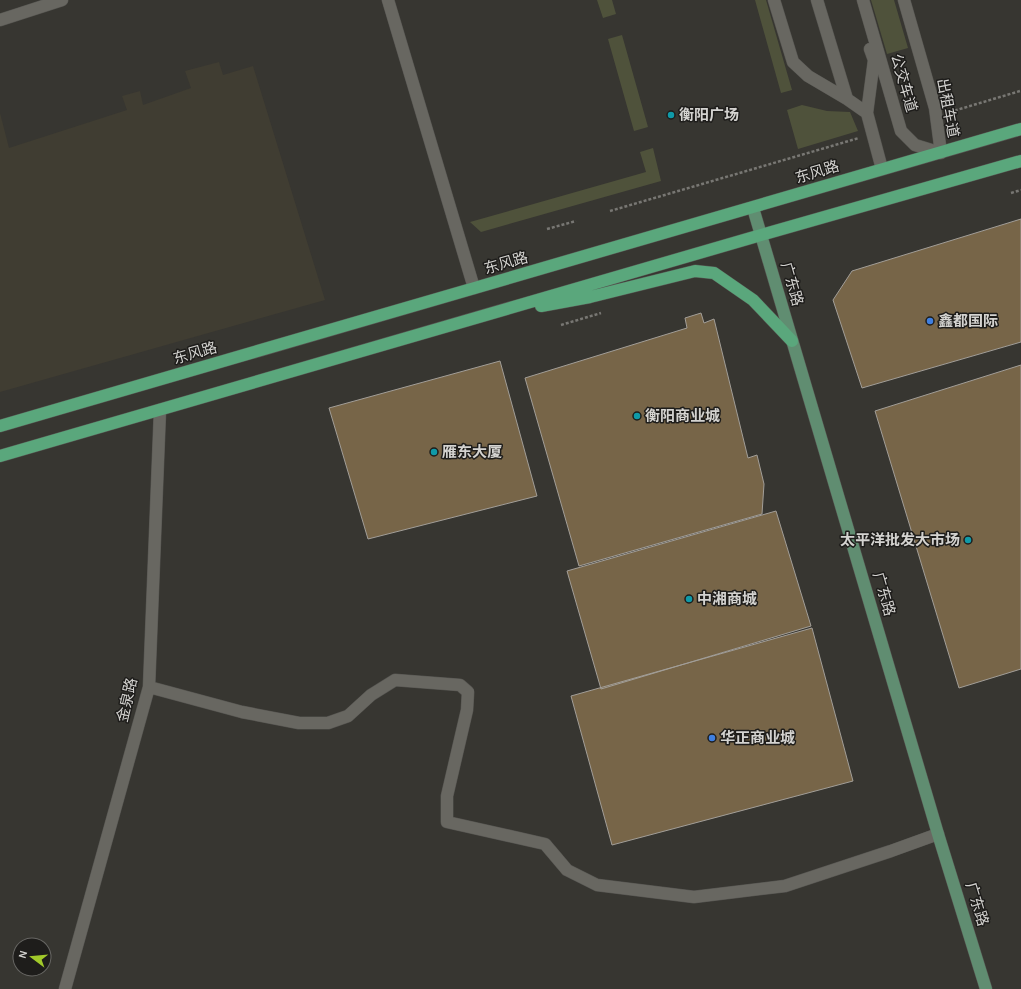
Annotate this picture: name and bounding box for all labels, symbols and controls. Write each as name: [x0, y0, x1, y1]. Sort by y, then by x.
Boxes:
street label: 公交车道: [887, 52, 921, 114]
street label: 出租车道: [933, 77, 963, 139]
place label: 衡阳广场: [679, 106, 739, 124]
marker: 衡阳广场: [666, 110, 676, 120]
street label: 东风路: [793, 157, 841, 187]
street label: 东风路: [482, 248, 530, 278]
street label: 广东路: [777, 260, 807, 308]
place label: 鑫都国际: [938, 312, 998, 330]
marker: 鑫都国际: [925, 316, 935, 326]
street label: 东风路: [171, 338, 219, 368]
place label: 衡阳商业城: [645, 407, 720, 425]
marker: 衡阳商业城: [632, 411, 642, 421]
place label: 雁东大厦: [442, 443, 502, 461]
marker: 雁东大厦: [429, 447, 439, 457]
place label: 太平洋批发大市场: [840, 531, 960, 549]
marker: 太平洋批发大市场: [963, 535, 973, 545]
street label: 广东路: [869, 570, 899, 618]
place label: 中湘商城: [697, 590, 757, 608]
marker: 中湘商城: [684, 594, 694, 604]
street label: 金泉路: [113, 676, 141, 724]
place label: 华正商业城: [720, 729, 795, 747]
marker: 华正商业城: [707, 733, 717, 743]
street label: 广东路: [962, 880, 992, 928]
north arrow: [12, 937, 52, 977]
text: N: [16, 949, 30, 960]

